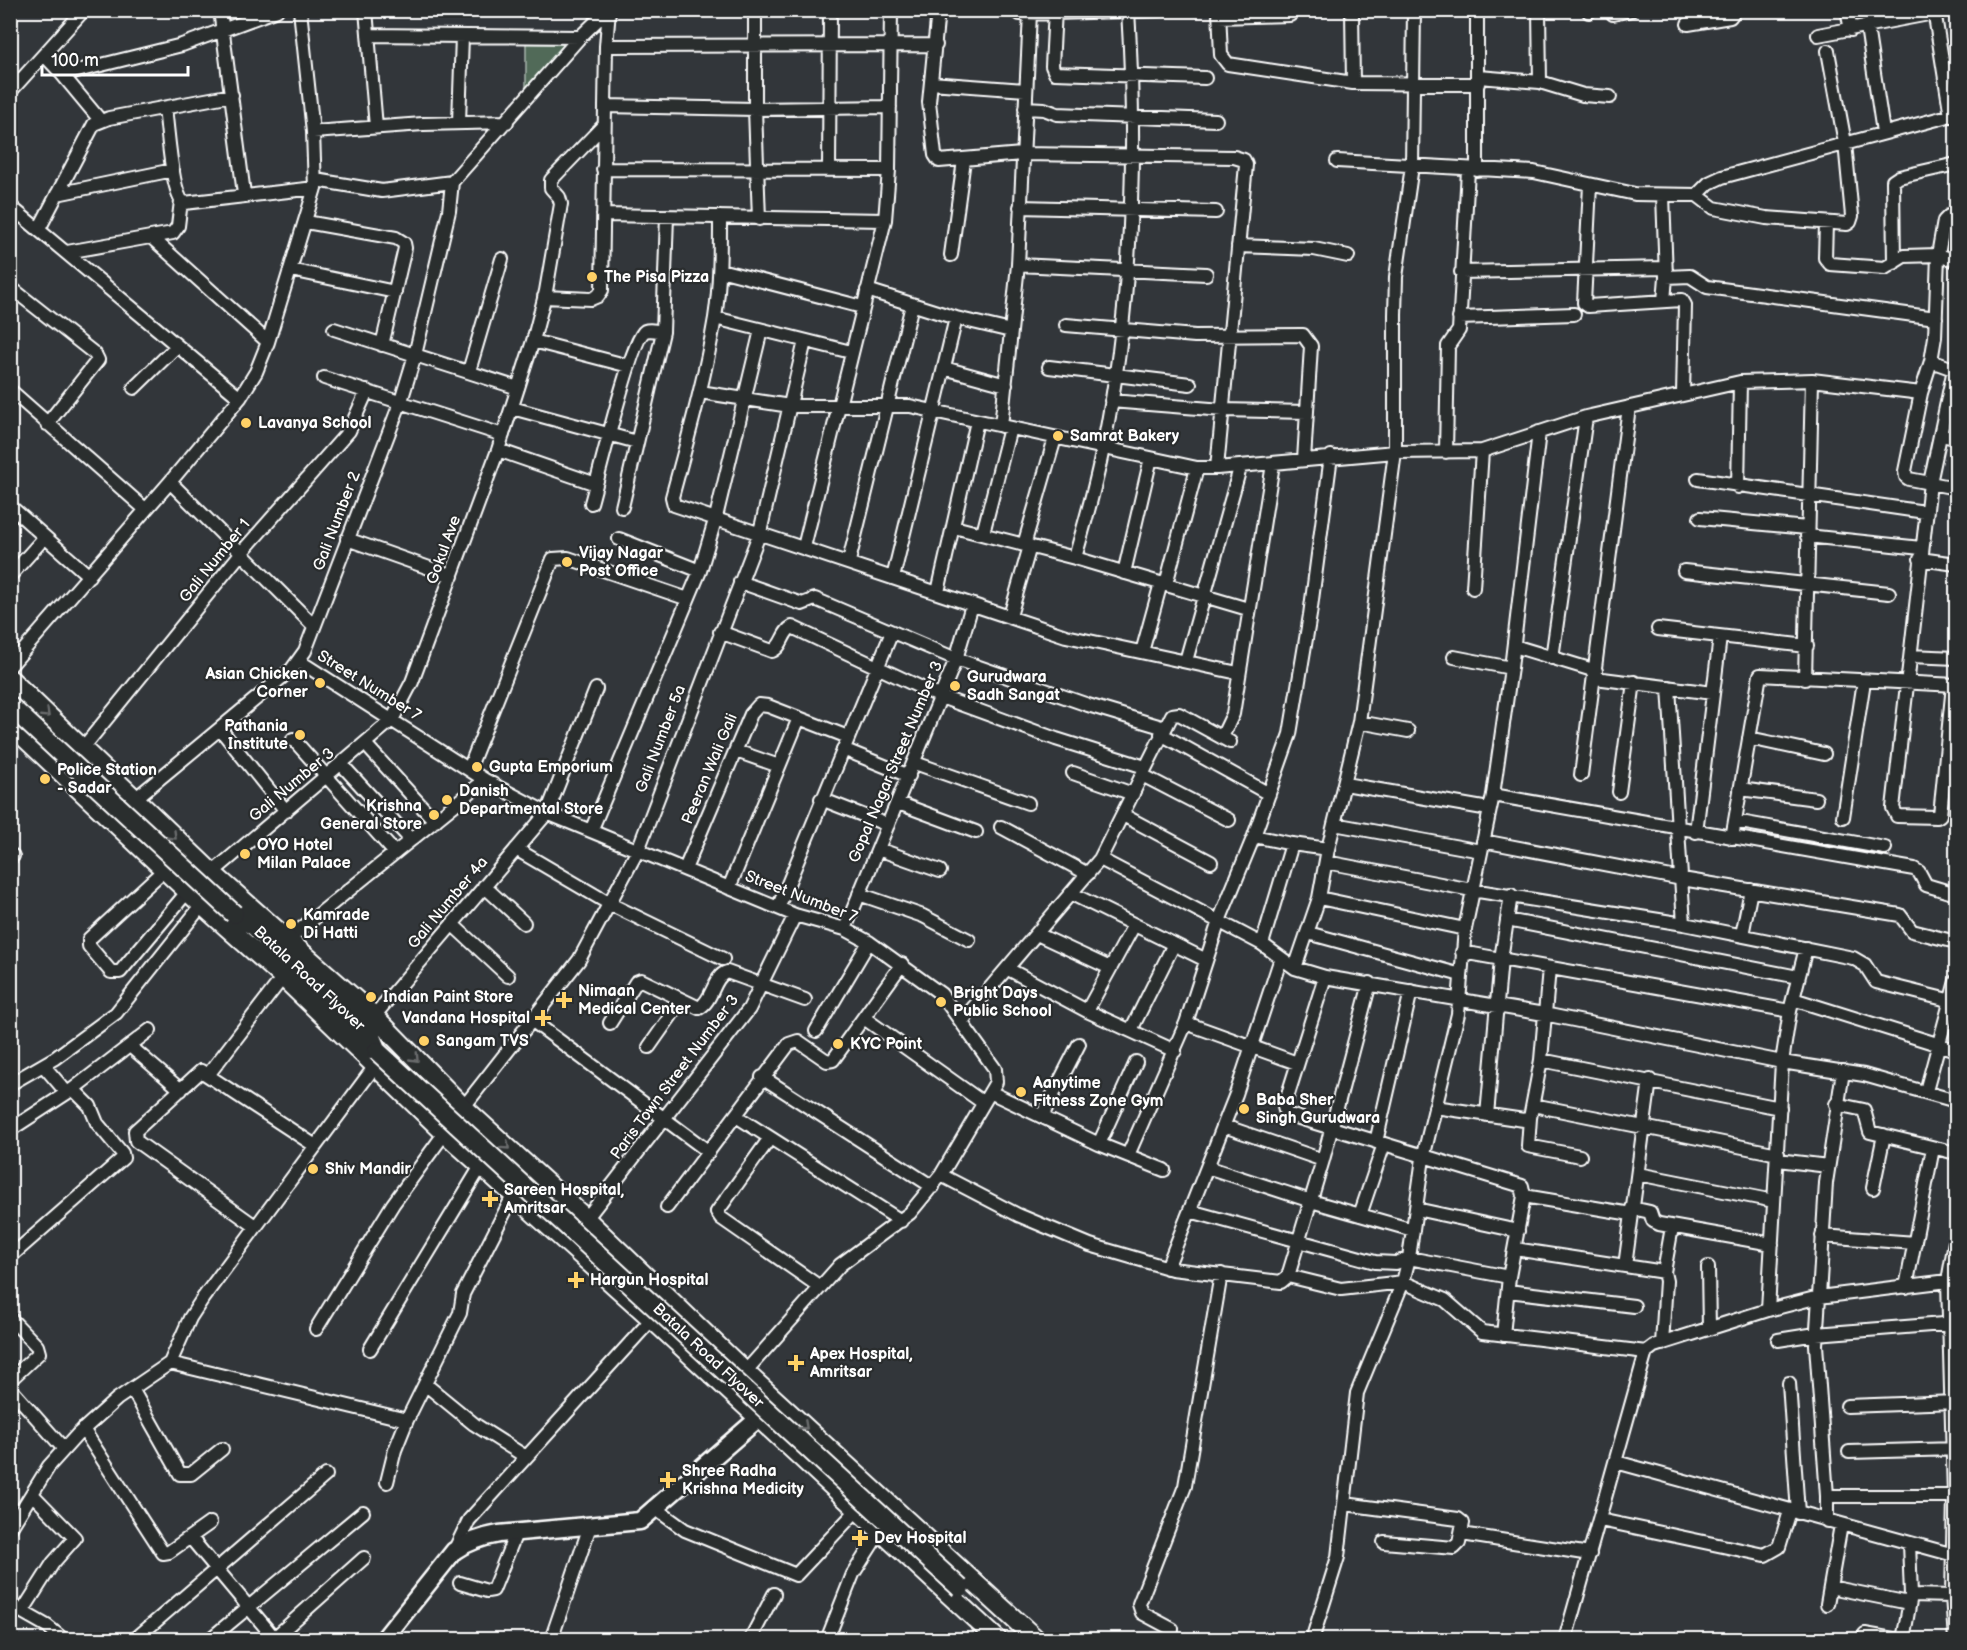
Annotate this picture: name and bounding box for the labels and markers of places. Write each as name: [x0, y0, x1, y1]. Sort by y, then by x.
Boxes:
place label: The Pisa Pizza: [604, 268, 709, 287]
marker: The Pisa Pizza: [585, 270, 599, 284]
place label: Lavanya School: [258, 414, 372, 433]
marker: Lavanya School: [239, 416, 253, 430]
place label: Samrat Bakery: [1070, 427, 1180, 446]
marker: Samrat Bakery: [1051, 429, 1065, 443]
place label: Vijay Nagar Post Office: [579, 544, 664, 581]
marker: Vijay Nagar Post Office: [560, 555, 574, 569]
place label: Asian Chicken Corner: [205, 665, 309, 702]
place label: Gurudwara Sadh Sangat: [967, 668, 1060, 705]
marker: Asian Chicken Corner: [313, 676, 327, 690]
marker: Gurudwara Sadh Sangat: [948, 679, 962, 693]
place label: Pathania Institute: [224, 717, 288, 754]
marker: Pathania Institute: [293, 728, 307, 742]
place label: Gupta Emporium: [489, 758, 613, 777]
marker: Gupta Emporium: [470, 760, 484, 774]
place label: Police Station - Sadar: [57, 761, 157, 798]
marker: Police Station - Sadar: [38, 772, 52, 786]
place label: Danish Departmental Store: [459, 782, 603, 819]
marker: Danish Departmental Store: [440, 793, 454, 807]
place label: Krishna General Store: [320, 797, 422, 834]
marker: Krishna General Store: [427, 808, 441, 822]
place label: OYO Hotel Milan Palace: [257, 836, 351, 873]
marker: OYO Hotel Milan Palace: [238, 847, 252, 861]
place label: Kamrade Di Hatti: [303, 906, 370, 943]
marker: Kamrade Di Hatti: [284, 917, 298, 931]
place label: Nimaan Medical Center: [578, 982, 691, 1019]
place label: Bright Days Public School: [953, 984, 1052, 1021]
place label: Indian Paint Store: [383, 988, 513, 1007]
marker: Indian Paint Store: [364, 990, 378, 1004]
marker: Nimaan Medical Center: [555, 991, 573, 1009]
marker: Bright Days Public School: [934, 995, 948, 1009]
place label: Vandana Hospital: [402, 1009, 530, 1028]
marker: Vandana Hospital: [534, 1009, 552, 1027]
place label: Sangam TVS: [436, 1032, 529, 1051]
marker: Sangam TVS: [417, 1034, 431, 1048]
place label: KYC Point: [850, 1035, 923, 1054]
marker: KYC Point: [831, 1037, 845, 1051]
place label: Aanytime Fitness Zone Gym: [1032, 1074, 1163, 1111]
marker: Aanytime Fitness Zone Gym: [1014, 1085, 1028, 1099]
place label: Baba Sher Singh Gurudwara: [1256, 1091, 1380, 1128]
marker: Baba Sher Singh Gurudwara: [1237, 1102, 1251, 1116]
place label: Shiv Mandir: [325, 1160, 411, 1179]
marker: Shiv Mandir: [306, 1162, 320, 1176]
place label: Sareen Hospital, Amritsar: [503, 1181, 624, 1218]
marker: Sareen Hospital, Amritsar: [481, 1190, 499, 1208]
marker: Hargun Hospital: [567, 1271, 585, 1289]
place label: Hargun Hospital: [590, 1271, 709, 1290]
place label: Apex Hospital, Amritsar: [809, 1345, 913, 1382]
marker: Apex Hospital, Amritsar: [787, 1354, 805, 1372]
place label: Shree Radha Krishna Medicity: [682, 1462, 804, 1499]
marker: Shree Radha Krishna Medicity: [659, 1471, 677, 1489]
marker: Dev Hospital: [851, 1529, 869, 1547]
place label: Dev Hospital: [874, 1529, 967, 1548]

